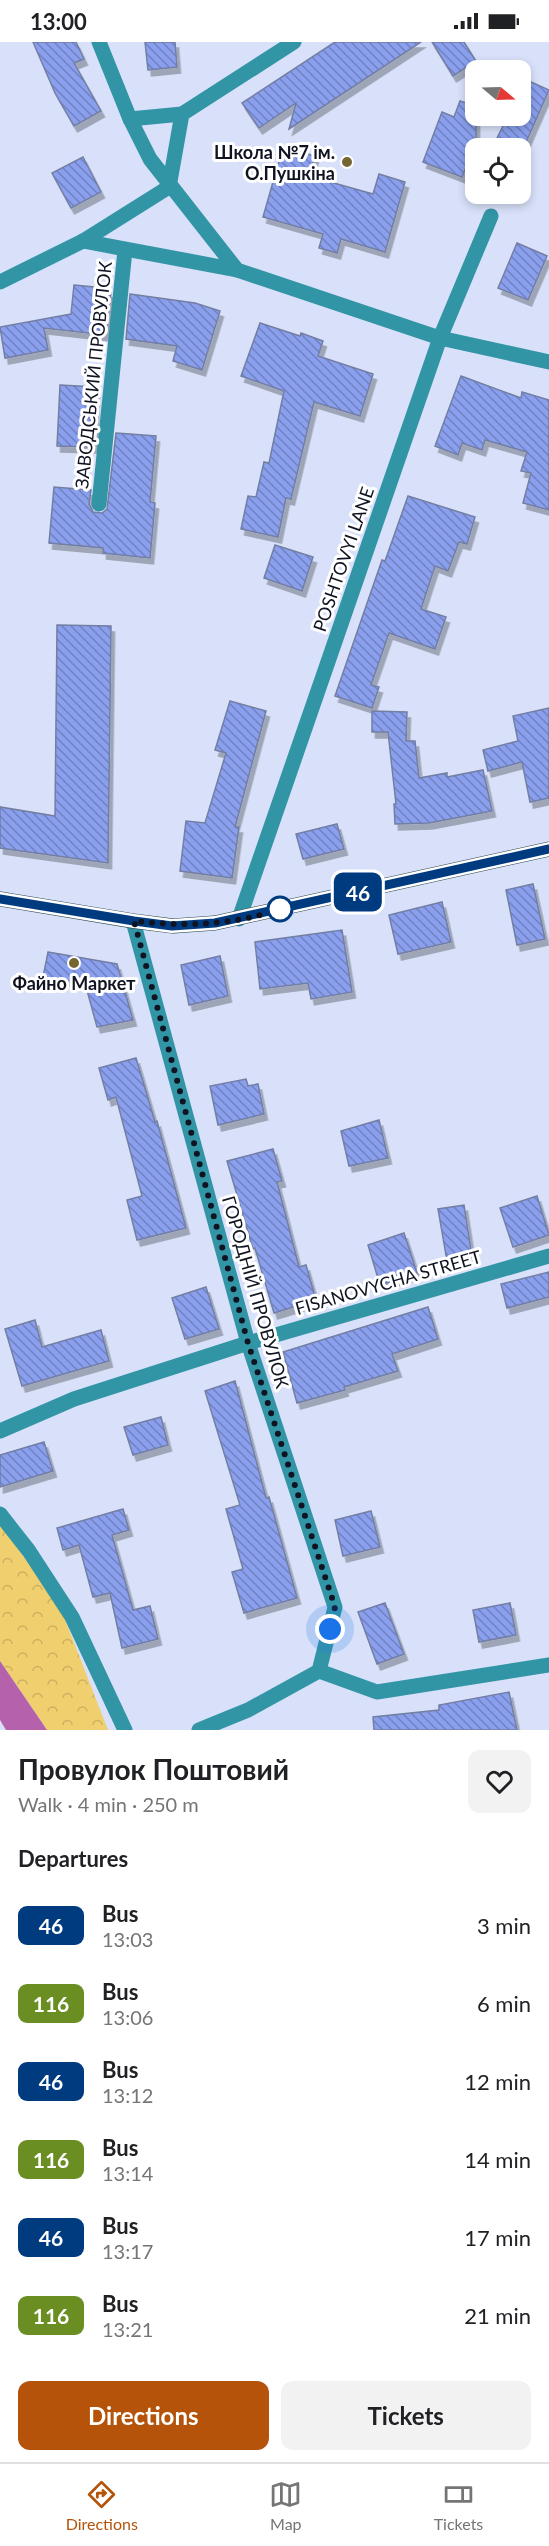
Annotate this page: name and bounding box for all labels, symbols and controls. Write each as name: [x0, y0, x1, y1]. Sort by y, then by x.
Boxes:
text: 13:00: [30, 8, 87, 35]
north arrow: [465, 60, 531, 126]
map controls: [465, 60, 531, 204]
button: locate: [465, 138, 531, 204]
place label: Школа №7 ім. О.Пушкіна: [214, 141, 335, 184]
marker: Школа №7 ім. О.Пушкіна: [340, 155, 354, 169]
street label: ЗАВОДСЬКИЙ ПРОВУЛОК: [70, 260, 116, 490]
street label: POSHTOVYI LANE: [308, 484, 378, 634]
line badge: 46: [331, 872, 385, 912]
text: 46: [346, 880, 370, 905]
unlabelled marker: [267, 896, 293, 922]
marker: Файно Маркет: [67, 956, 81, 970]
place label: Файно Маркет: [12, 972, 136, 994]
street label: ГОРОДНІЙ ПРОВУЛОК: [218, 1193, 294, 1391]
street label: FISANOVYCHA STREET: [292, 1245, 484, 1319]
your location: [315, 1614, 345, 1644]
button: heart: [468, 1750, 531, 1813]
text: Провулок Поштовий: [18, 1752, 289, 1786]
text: Walk · 4 min · 250 m: [18, 1792, 199, 1816]
text: Departures: [18, 1845, 128, 1872]
text: Bus: [102, 1900, 138, 1927]
text: 3 min: [477, 1912, 531, 1939]
text: 46: [39, 1913, 63, 1938]
text: 13:03: [102, 1927, 153, 1951]
text: Bus: [102, 1978, 138, 2005]
text: 6 min: [477, 1990, 531, 2017]
text: 116: [33, 1991, 69, 2016]
text: 13:06: [102, 2005, 153, 2029]
text: Bus: [102, 2056, 138, 2083]
text: 12 min: [464, 2068, 531, 2095]
text: 46: [39, 2069, 63, 2094]
text: 13:12: [102, 2083, 153, 2107]
text: Bus: [102, 2134, 138, 2161]
text: 14 min: [464, 2146, 531, 2173]
text: 116: [33, 2147, 69, 2172]
text: 13:14: [102, 2161, 153, 2185]
text: Bus: [102, 2212, 138, 2239]
text: 17 min: [464, 2224, 531, 2251]
text: 46: [39, 2225, 63, 2250]
text: 13:17: [102, 2239, 153, 2263]
text: Bus: [102, 2290, 138, 2317]
text: 21 min: [464, 2302, 531, 2329]
text: 116: [33, 2303, 69, 2328]
text: 13:21: [102, 2317, 153, 2341]
button: Directions: [18, 2381, 269, 2450]
button: Tickets: [281, 2381, 531, 2450]
tab: Directions: [66, 2478, 138, 2533]
tab: Map: [269, 2478, 302, 2533]
tab: Tickets: [434, 2478, 483, 2533]

